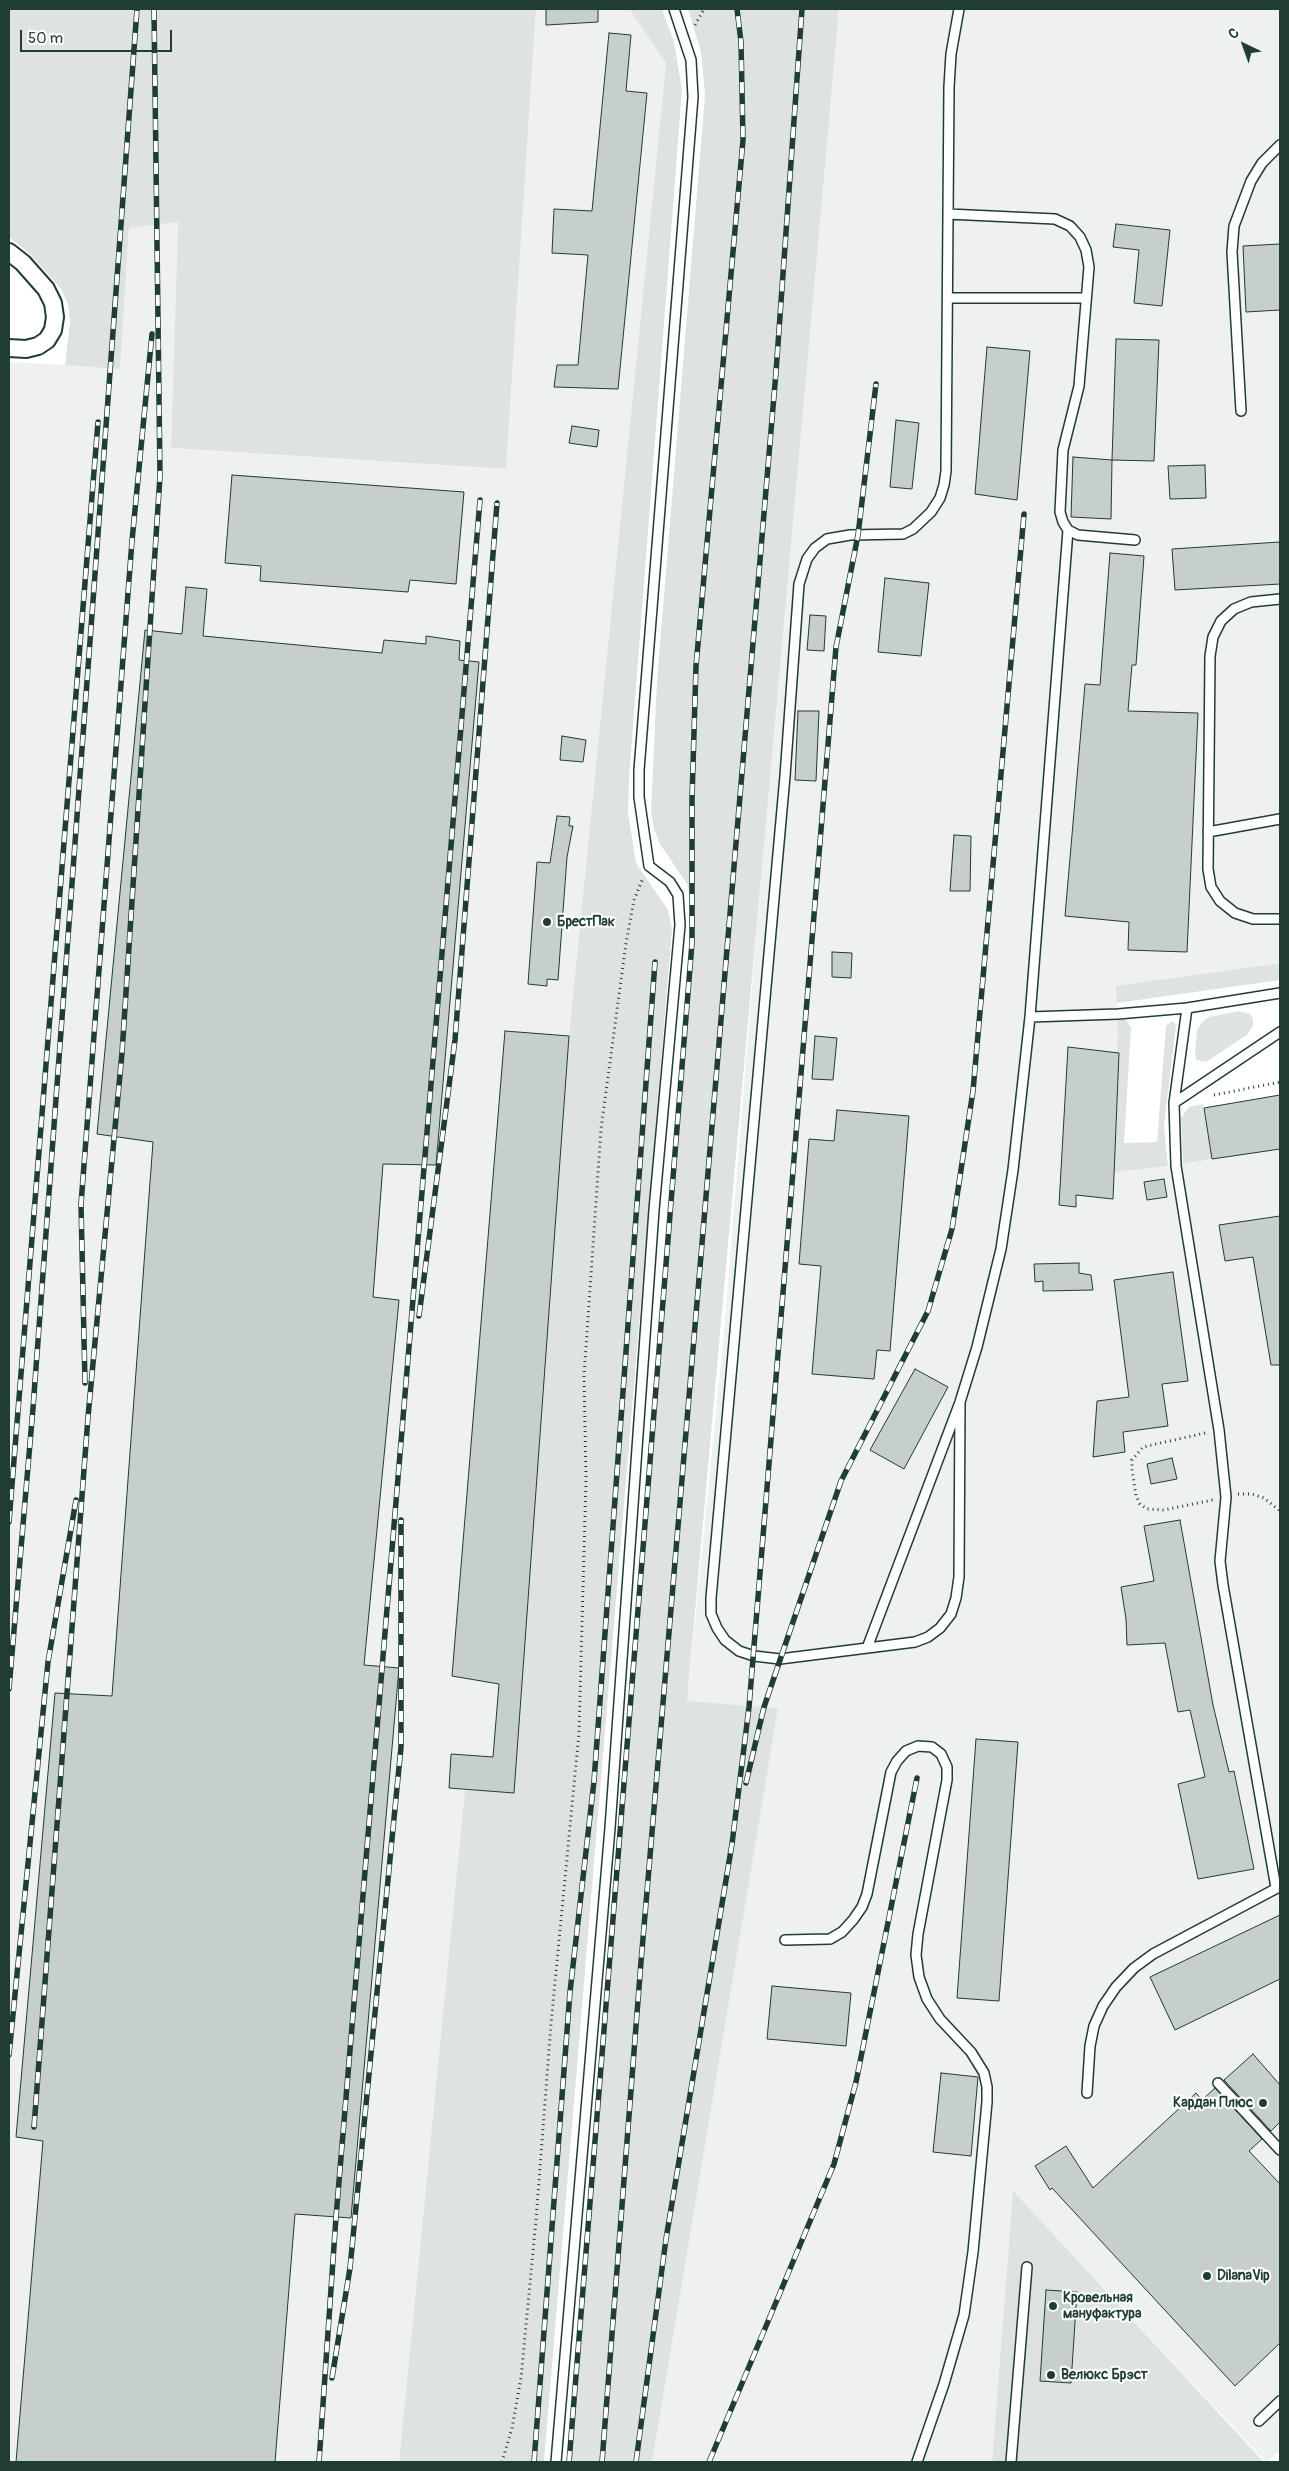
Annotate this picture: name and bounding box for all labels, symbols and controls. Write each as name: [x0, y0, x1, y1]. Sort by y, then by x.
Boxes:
scale bar: [22, 20, 175, 52]
north arrow: [1219, 20, 1269, 70]
text: С: [1225, 24, 1243, 43]
text: 50 m: [28, 29, 63, 48]
place label: БрестПак: [557, 914, 615, 930]
marker: БрестПак: [541, 916, 553, 928]
place label: Кардан Плюс: [1173, 2095, 1253, 2111]
marker: Кардан Плюс: [1257, 2097, 1269, 2109]
place label: DilanaVip: [1217, 2268, 1270, 2284]
marker: DilanaVip: [1201, 2270, 1213, 2282]
place label: Кровельная мануфактура: [1063, 2290, 1141, 2322]
marker: Кровельная мануфактура: [1047, 2300, 1059, 2312]
place label: Велюкс Брэст: [1061, 2367, 1148, 2383]
marker: Велюкс Брэст: [1045, 2369, 1057, 2381]

